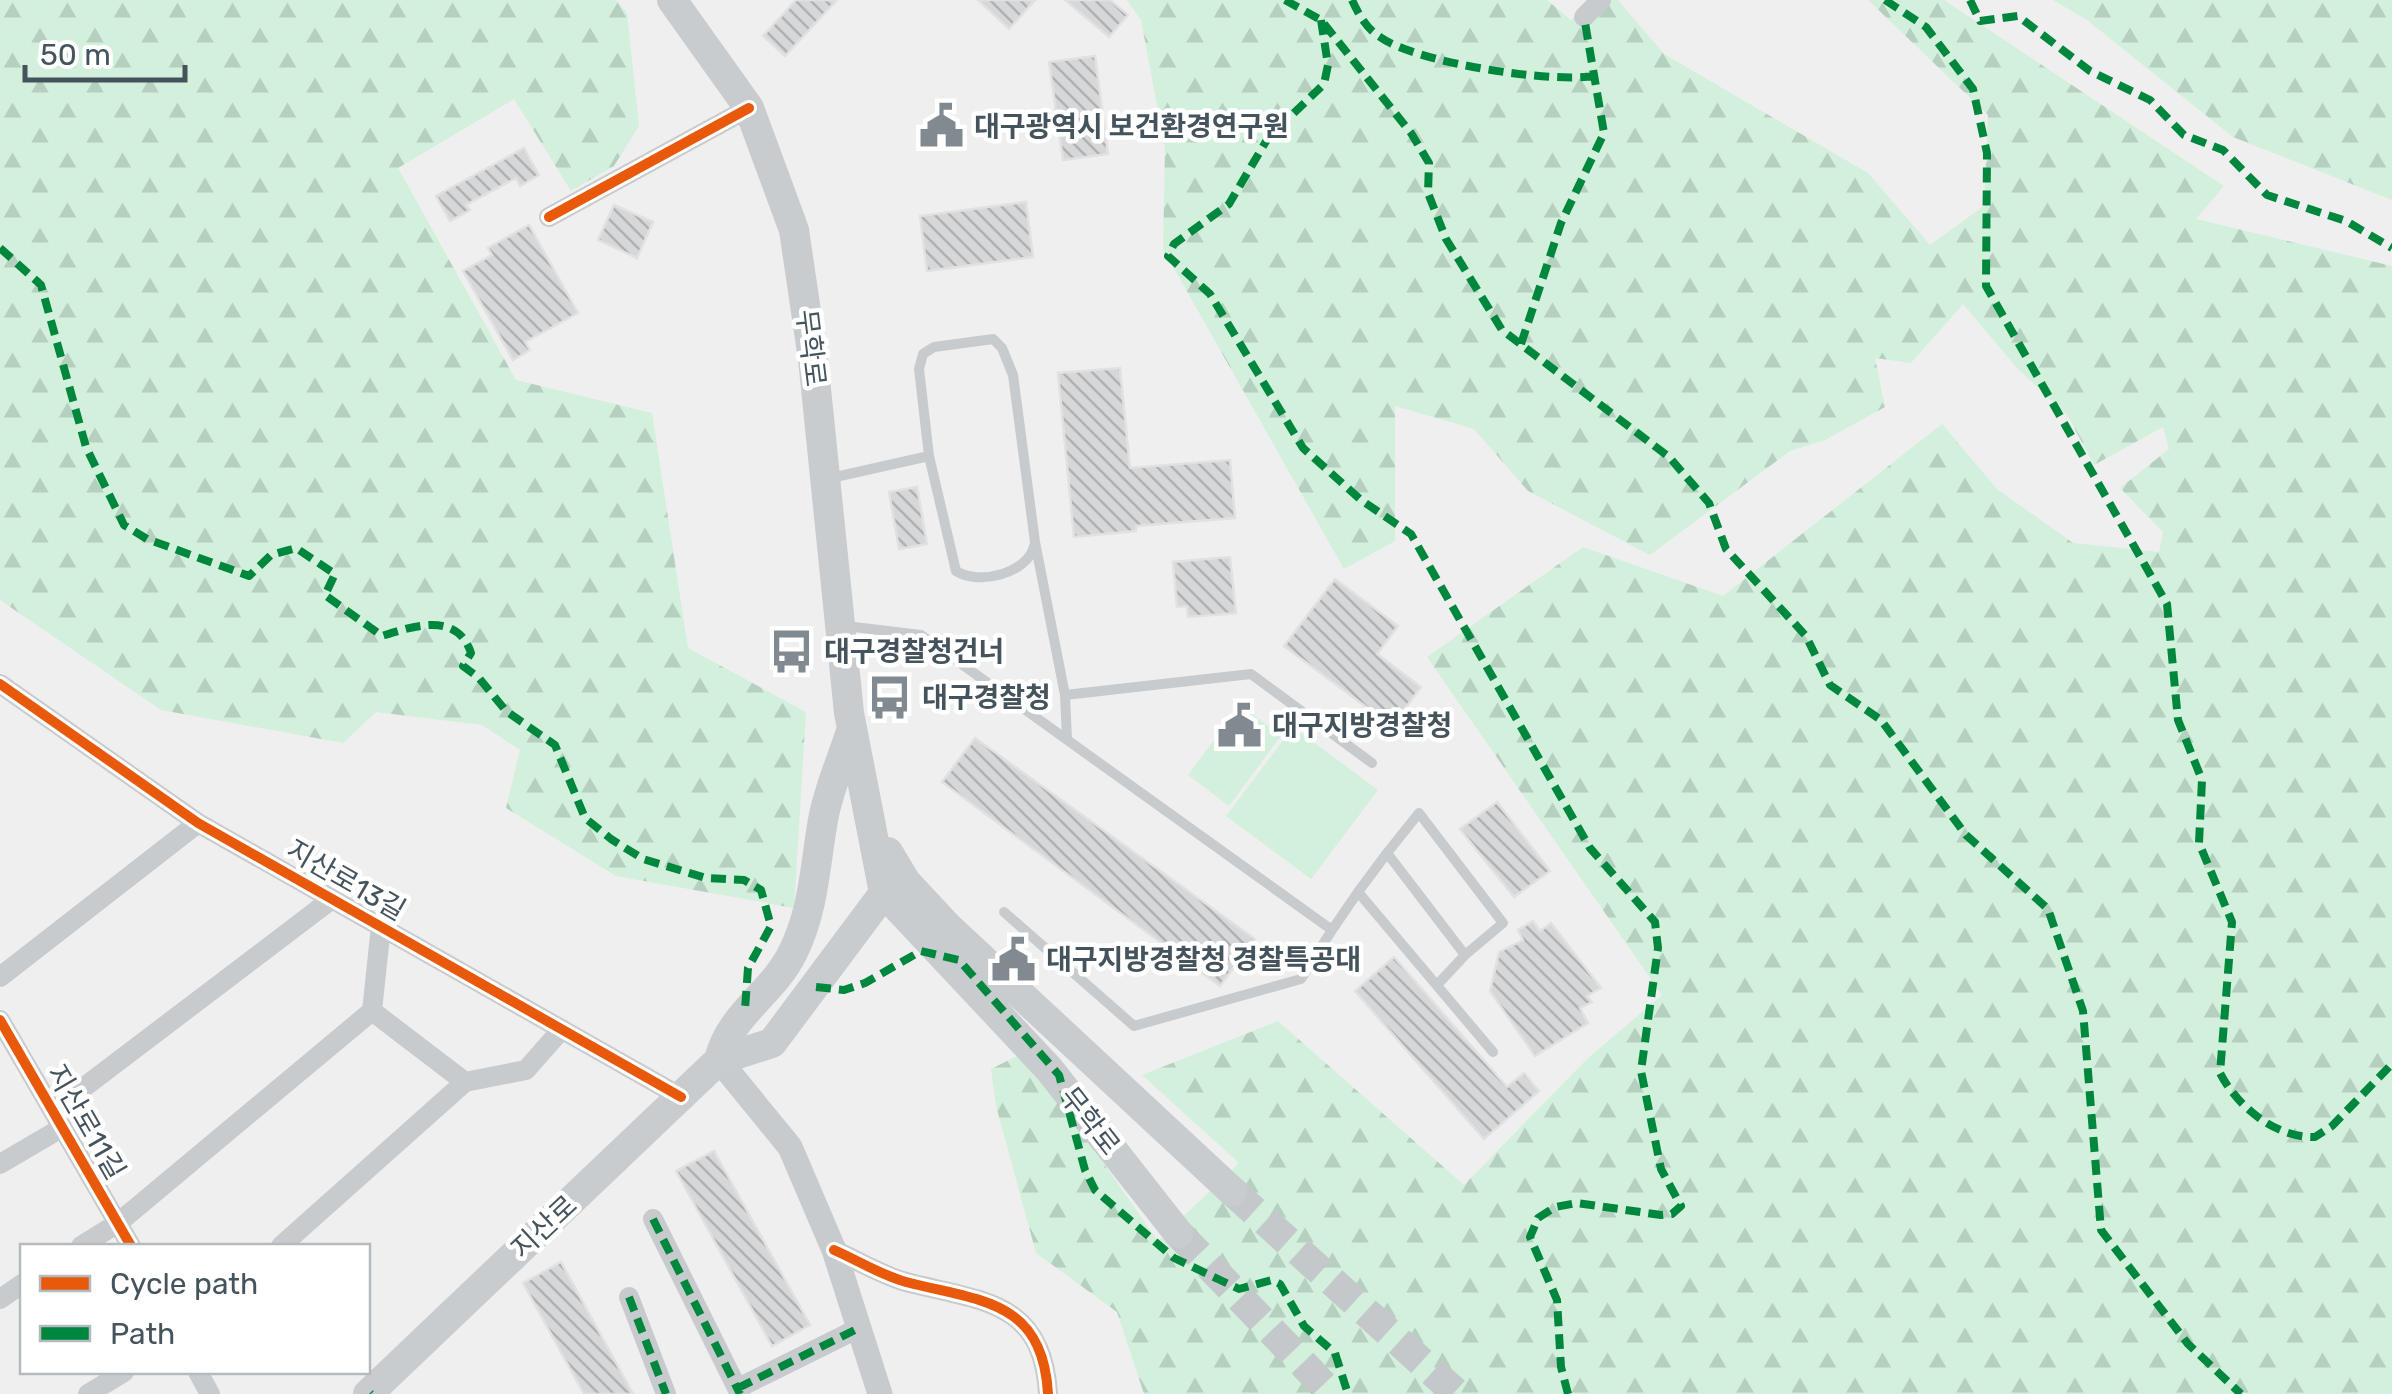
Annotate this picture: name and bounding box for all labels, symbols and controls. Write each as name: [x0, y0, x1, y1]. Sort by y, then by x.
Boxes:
scale bar: [25, 20, 185, 82]
text: 50 m: [40, 37, 111, 73]
public building icon: 대구광역시 보건환경연구원: [917, 102, 965, 150]
place label: 대구광역시 보건환경연구원: [974, 110, 1289, 143]
street label: 무학로: [790, 308, 832, 388]
bus stop icon: 대구경찰청건너: [767, 627, 815, 675]
place label: 대구경찰청건너: [824, 635, 1004, 668]
bus stop icon: 대구경찰청: [865, 673, 913, 721]
place label: 대구경찰청: [922, 681, 1051, 714]
public building icon: 대구지방경찰청: [1215, 701, 1263, 749]
place label: 대구지방경찰청: [1272, 709, 1452, 742]
street label: 지산로13길: [281, 833, 411, 927]
public building icon: 대구지방경찰청 경찰특공대: [989, 935, 1037, 983]
place label: 대구지방경찰청 경찰특공대: [1046, 943, 1361, 976]
street label: 지산로11길: [40, 1059, 132, 1185]
street label: 무학로: [1053, 1080, 1127, 1162]
street label: 지산로: [504, 1189, 584, 1265]
legend: [20, 1244, 370, 1374]
text: Cycle path: [110, 1266, 258, 1302]
text: Path: [110, 1316, 175, 1352]

